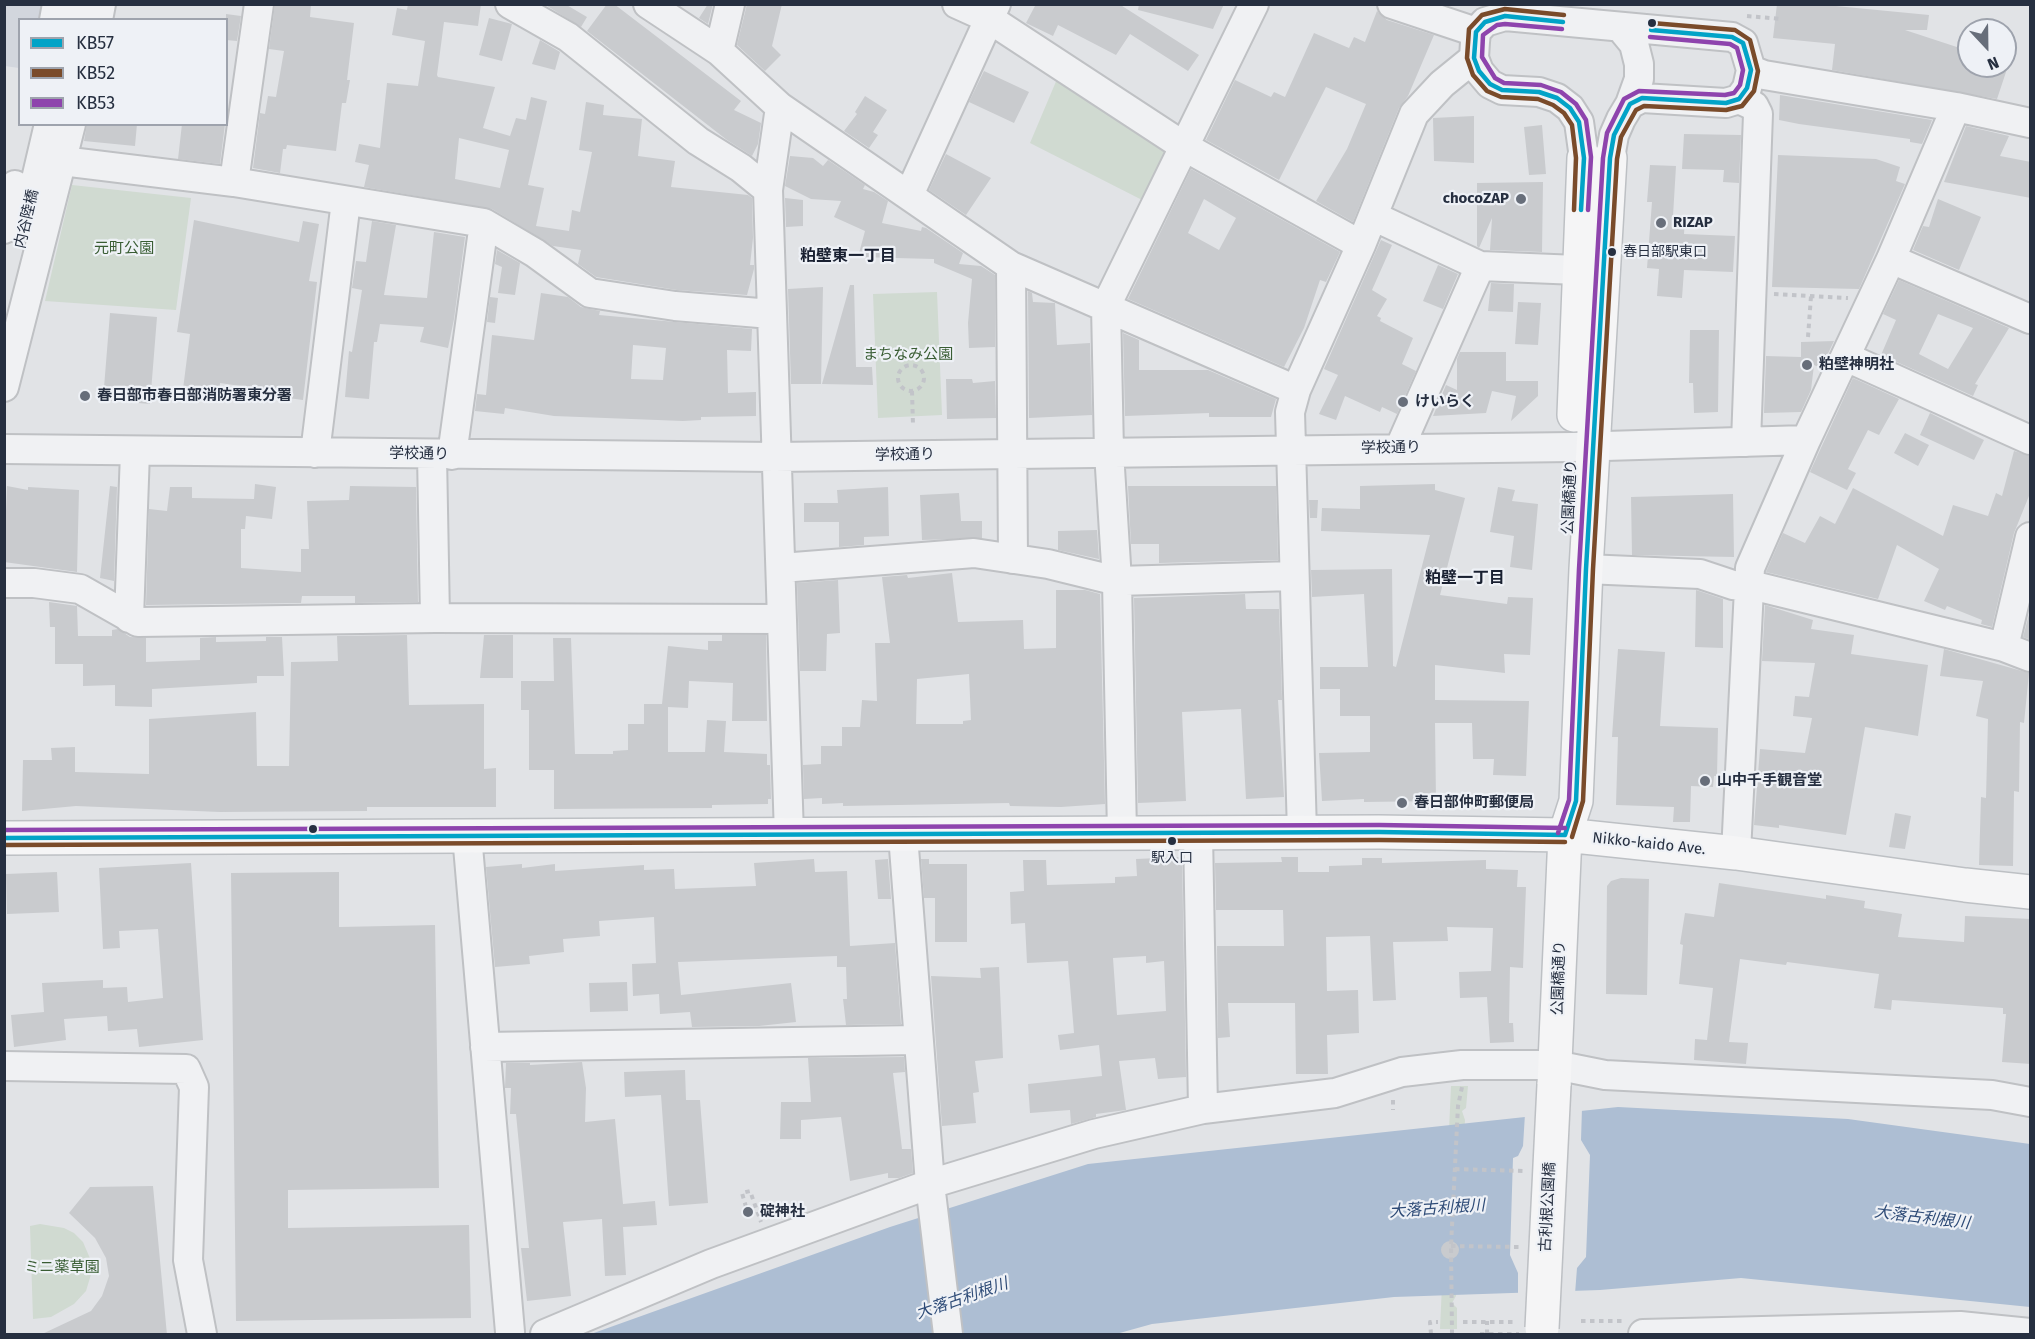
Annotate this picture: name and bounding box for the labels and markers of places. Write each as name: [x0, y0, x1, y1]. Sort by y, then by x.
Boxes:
unlabelled marker: [1646, 17, 1658, 29]
place label: chocoZAP: [1443, 190, 1509, 208]
marker: chocoZAP: [1514, 192, 1528, 206]
place label: RIZAP: [1673, 214, 1713, 232]
marker: RIZAP: [1654, 216, 1668, 230]
place label: 春日部駅東口: [1623, 244, 1707, 260]
marker: 春日部駅東口: [1606, 246, 1618, 258]
place label: 粕壁神明社: [1819, 356, 1894, 374]
marker: 粕壁神明社: [1800, 358, 1814, 372]
place label: 春日部市春日部消防署東分署: [97, 387, 292, 405]
marker: 春日部市春日部消防署東分署: [78, 389, 92, 403]
place label: けいらく: [1415, 393, 1475, 411]
marker: けいらく: [1396, 395, 1410, 409]
place label: 山中千手観音堂: [1717, 772, 1822, 790]
marker: 山中千手観音堂: [1698, 774, 1712, 788]
place label: 春日部仲町郵便局: [1414, 794, 1534, 812]
marker: 春日部仲町郵便局: [1395, 796, 1409, 810]
unlabelled marker: [307, 823, 319, 835]
marker: 駅入口: [1166, 835, 1178, 847]
place label: 駅入口: [1151, 850, 1193, 866]
place label: 碇神社: [760, 1203, 805, 1221]
marker: 碇神社: [741, 1205, 755, 1219]

